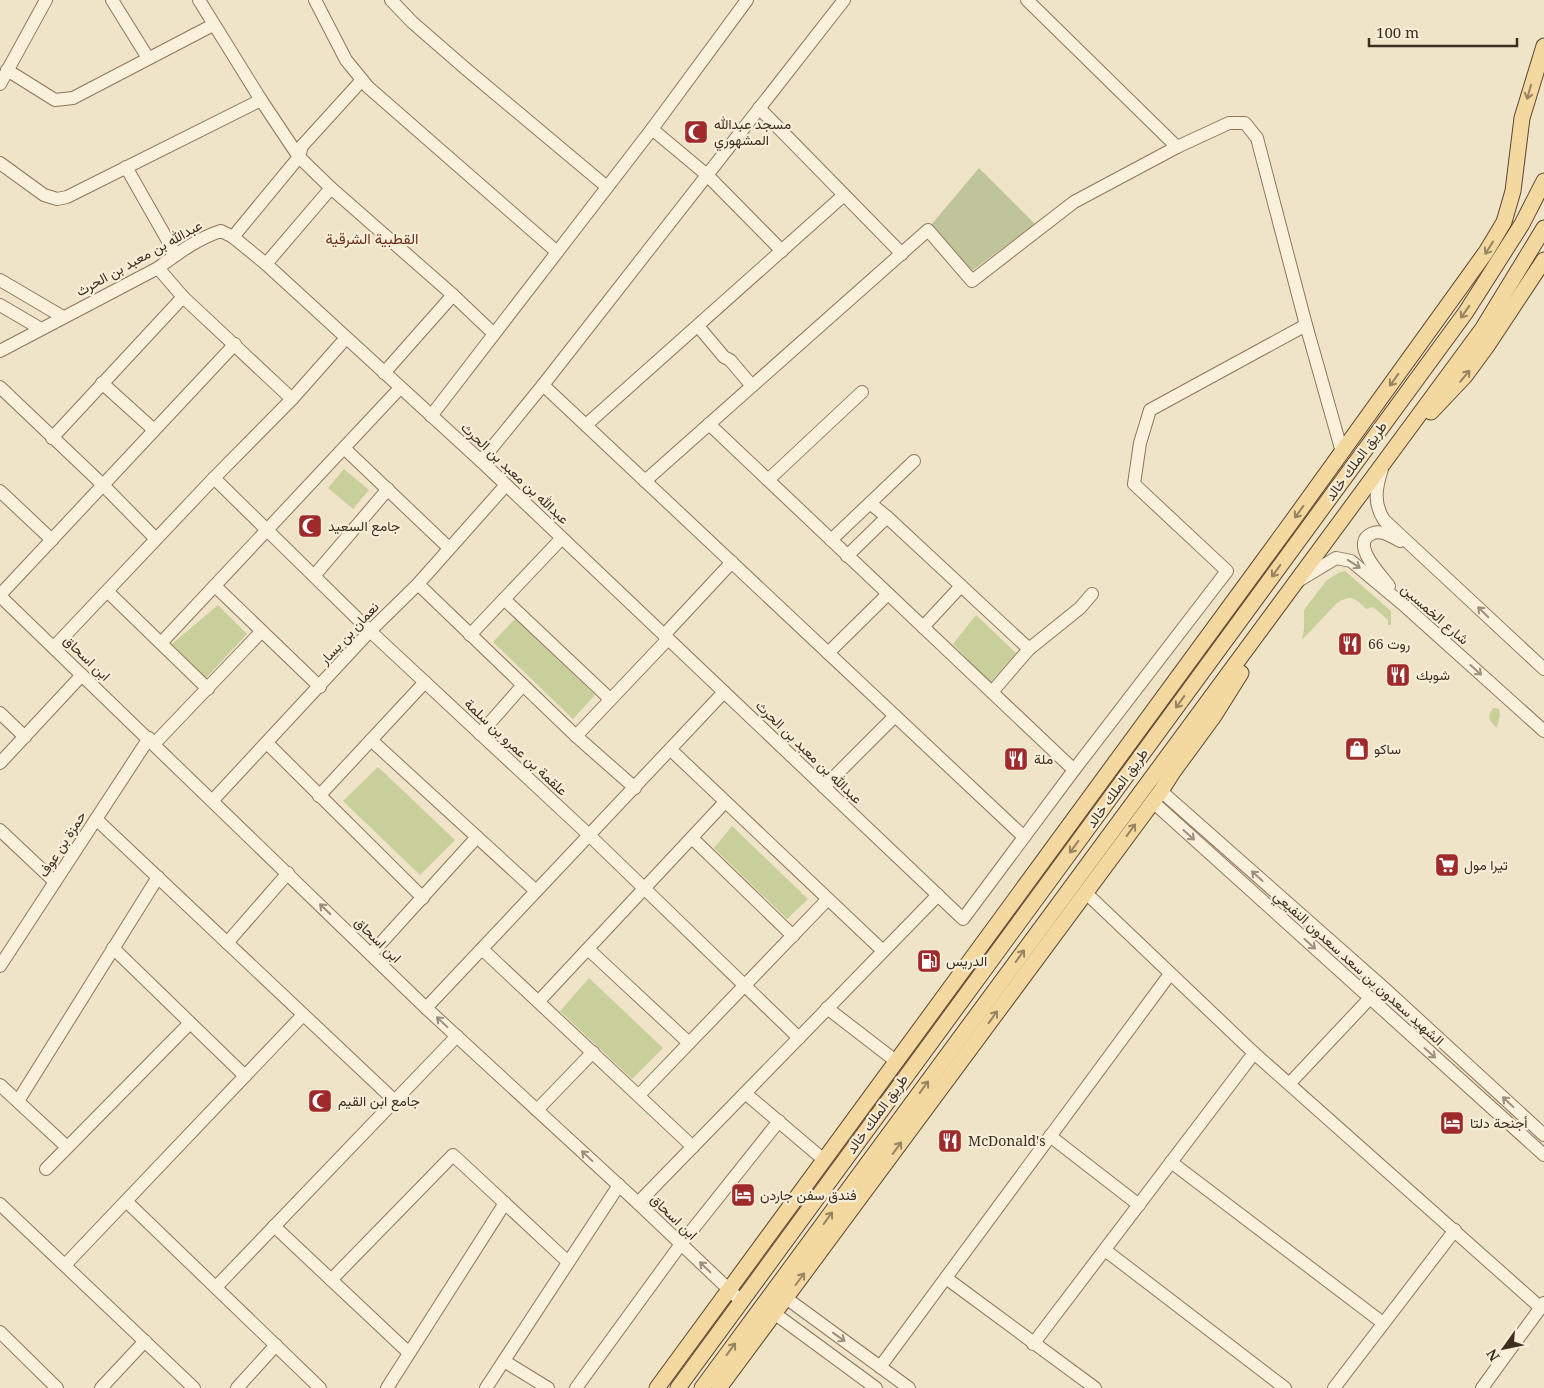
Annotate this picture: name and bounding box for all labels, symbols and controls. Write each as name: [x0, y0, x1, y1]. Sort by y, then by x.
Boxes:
scale bar: [1369, 15, 1516, 47]
text: 100 m: [1376, 22, 1419, 42]
one-way arrow: [1524, 84, 1534, 100]
place label: مسجد عبدالله المشهوري: [714, 114, 791, 152]
mosque icon: مسجد عبدالله المشهوري: [683, 119, 709, 145]
street label: عبدالله بن معبد بن الحرث: [72, 215, 205, 300]
district label: القطبية الشرقية: [325, 228, 419, 248]
one-way arrow: [1483, 240, 1493, 254]
one-way arrow: [1460, 305, 1470, 319]
one-way arrow: [1459, 369, 1470, 382]
one-way arrow: [1389, 373, 1399, 387]
street label: عبدالله بن معبد بن الحرث: [457, 417, 574, 528]
street label: طريق الملك خالد: [1320, 417, 1391, 504]
one-way arrow: [1294, 505, 1304, 519]
mosque icon: جامع السعيد: [297, 513, 323, 539]
place label: جامع السعيد: [328, 516, 400, 537]
one-way arrow: [1346, 560, 1360, 570]
one-way arrow: [1271, 564, 1281, 578]
street label: شارع الخمسين: [1396, 579, 1473, 650]
street label: نعمان بن يسار: [314, 597, 383, 669]
one-way arrow: [1477, 606, 1489, 618]
street label: ابن اسحاق: [60, 631, 115, 685]
restaurant icon: روت 66: [1337, 631, 1363, 657]
place label: روت 66: [1368, 634, 1411, 653]
restaurant icon: شوبك: [1385, 662, 1411, 688]
place label: شوبك: [1416, 665, 1450, 684]
one-way arrow: [1470, 665, 1483, 676]
street label: علقمة بن عمرو بن سلمة: [461, 694, 572, 799]
one-way arrow: [1175, 695, 1185, 709]
street label: عبدالله بن معبد بن الحرث: [752, 696, 867, 808]
shop icon: ساكو: [1344, 736, 1370, 762]
place label: ساكو: [1374, 739, 1401, 758]
street label: طريق الملك خالد: [1081, 744, 1152, 831]
restaurant icon: ملة: [1003, 746, 1029, 772]
place label: ملة: [1034, 749, 1053, 768]
street label: حمزة بن عوف: [33, 807, 90, 881]
one-way arrow: [1126, 823, 1136, 837]
one-way arrow: [1183, 829, 1196, 841]
one-way arrow: [1068, 840, 1079, 853]
supermarket icon: تيرا مول: [1434, 852, 1460, 878]
place label: تيرا مول: [1464, 855, 1508, 875]
one-way arrow: [1250, 871, 1263, 882]
street label: الشهيد سعدون بن سعد سعدون النفيعي: [1268, 886, 1449, 1052]
one-way arrow: [319, 903, 331, 915]
street label: ابن اسحاق: [351, 913, 406, 967]
one-way arrow: [1304, 938, 1317, 949]
fuel station icon: الدريس: [916, 948, 942, 974]
one-way arrow: [1015, 950, 1026, 963]
place label: الدريس: [946, 951, 987, 970]
one-way arrow: [988, 1010, 998, 1024]
one-way arrow: [435, 1016, 448, 1028]
one-way arrow: [1424, 1047, 1437, 1059]
street label: طريق الملك خالد: [841, 1070, 912, 1157]
one-way arrow: [919, 1080, 929, 1094]
mosque icon: جامع ابن القيم: [307, 1088, 333, 1114]
place label: جامع ابن القيم: [338, 1091, 420, 1112]
one-way arrow: [1502, 1096, 1515, 1108]
hotel icon: أجنحة دلتا: [1439, 1110, 1465, 1136]
place label: أجنحة دلتا: [1470, 1113, 1528, 1132]
restaurant icon: McDonald's: [937, 1128, 963, 1154]
place label: McDonald's: [968, 1131, 1046, 1150]
one-way arrow: [891, 1142, 902, 1155]
one-way arrow: [580, 1150, 593, 1162]
hotel icon: فندق سفن جاردن: [730, 1182, 756, 1208]
place label: فندق سفن جاردن: [760, 1185, 857, 1204]
street label: ابن اسحاق: [647, 1190, 702, 1244]
one-way arrow: [822, 1212, 833, 1225]
one-way arrow: [699, 1261, 712, 1273]
one-way arrow: [795, 1272, 805, 1286]
north arrow: [1479, 1323, 1529, 1373]
one-way arrow: [832, 1332, 846, 1342]
one-way arrow: [726, 1342, 736, 1356]
text: N: [1482, 1346, 1504, 1365]

